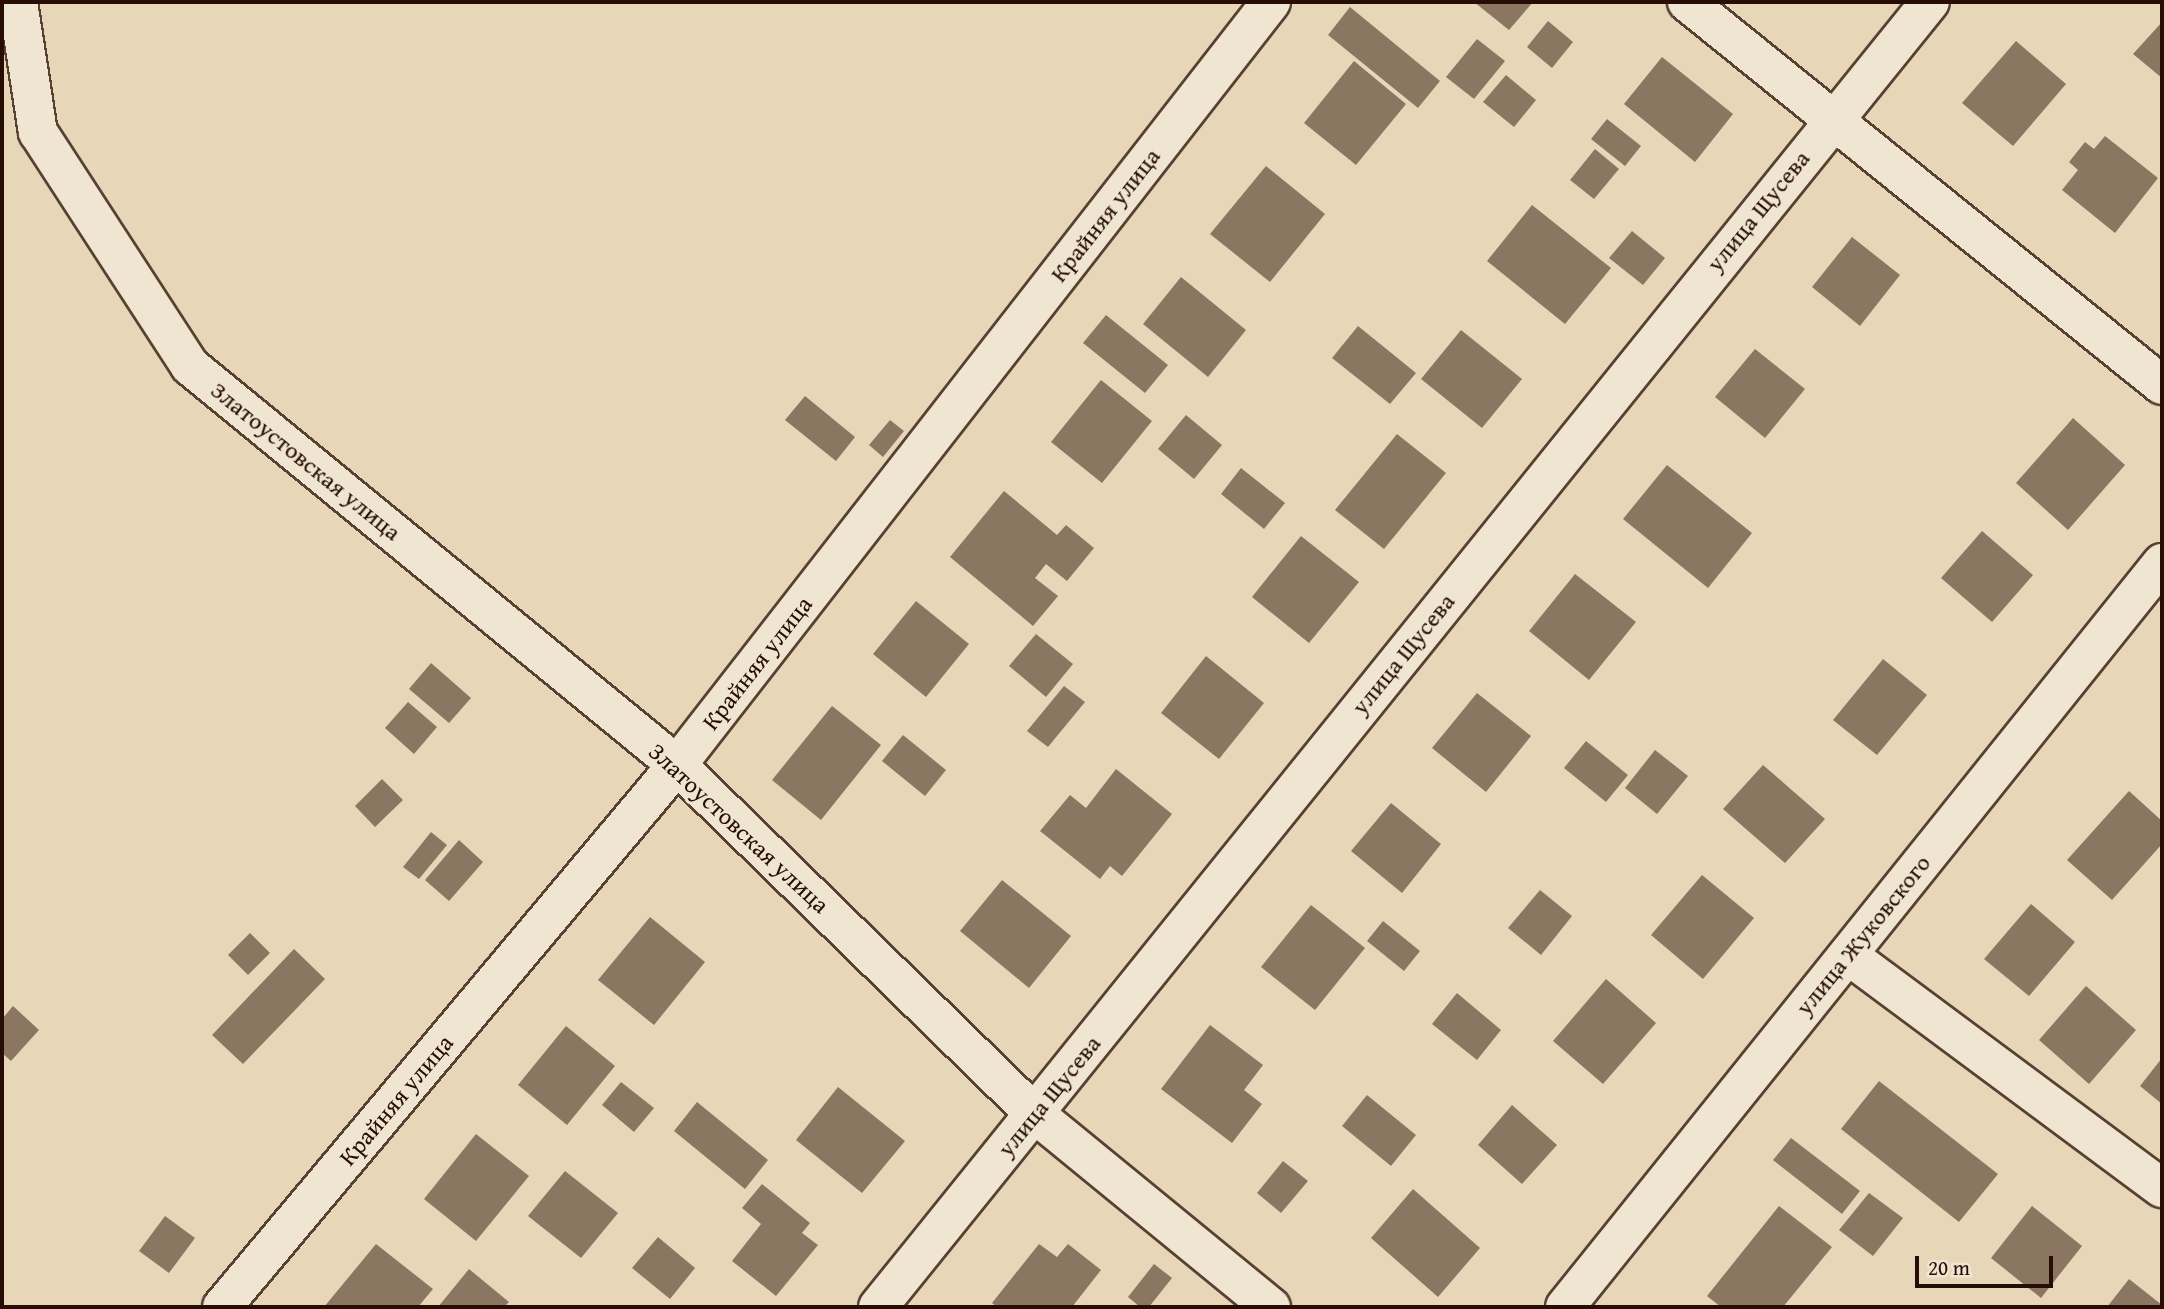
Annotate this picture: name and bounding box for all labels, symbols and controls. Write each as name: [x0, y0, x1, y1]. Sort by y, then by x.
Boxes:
street label: Крайняя улица: [1044, 142, 1166, 288]
street label: улица Щусева: [1700, 145, 1816, 277]
street label: Златоустовская улица: [205, 376, 407, 546]
street label: улица Щусева: [1345, 588, 1461, 720]
street label: Крайняя улица: [696, 590, 818, 736]
street label: Златоустовская улица: [643, 737, 835, 919]
street label: улица Жуковского: [1790, 849, 1936, 1021]
street label: Крайняя улица: [333, 1029, 459, 1171]
street label: улица Щусева: [991, 1030, 1107, 1162]
scale bar: [1919, 1242, 2057, 1286]
text: 20 m: [1928, 1252, 1970, 1283]

